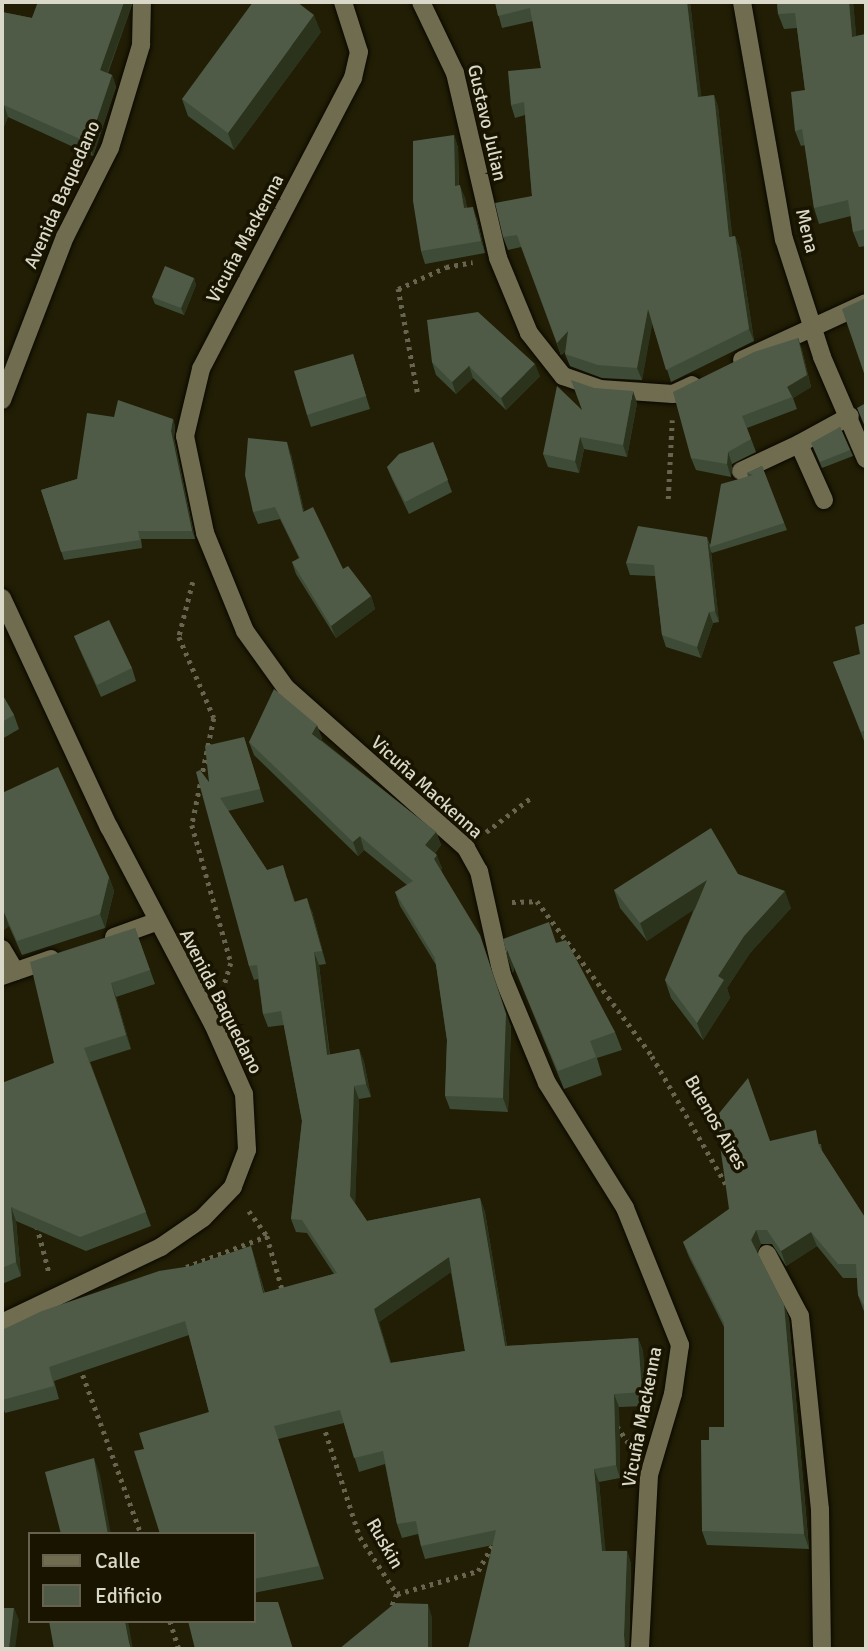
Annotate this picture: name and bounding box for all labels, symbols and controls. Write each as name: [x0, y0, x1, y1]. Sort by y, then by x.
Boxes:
street label: Gustavo Julian: [462, 63, 510, 183]
street label: Avenida Baquedano: [20, 118, 106, 272]
street label: Vicuña Mackenna: [202, 171, 290, 307]
street label: Mena: [790, 206, 822, 256]
street label: Vicuña Mackenna: [365, 732, 487, 844]
street label: Avenida Baquedano: [174, 926, 266, 1078]
street label: Buenos Aires: [679, 1072, 751, 1174]
street label: Vicuña Mackenna: [618, 1345, 668, 1489]
street label: Ruskin: [360, 1515, 408, 1573]
legend: [28, 1532, 256, 1623]
text: Calle: [95, 1548, 141, 1574]
text: Edificio: [95, 1583, 162, 1609]

